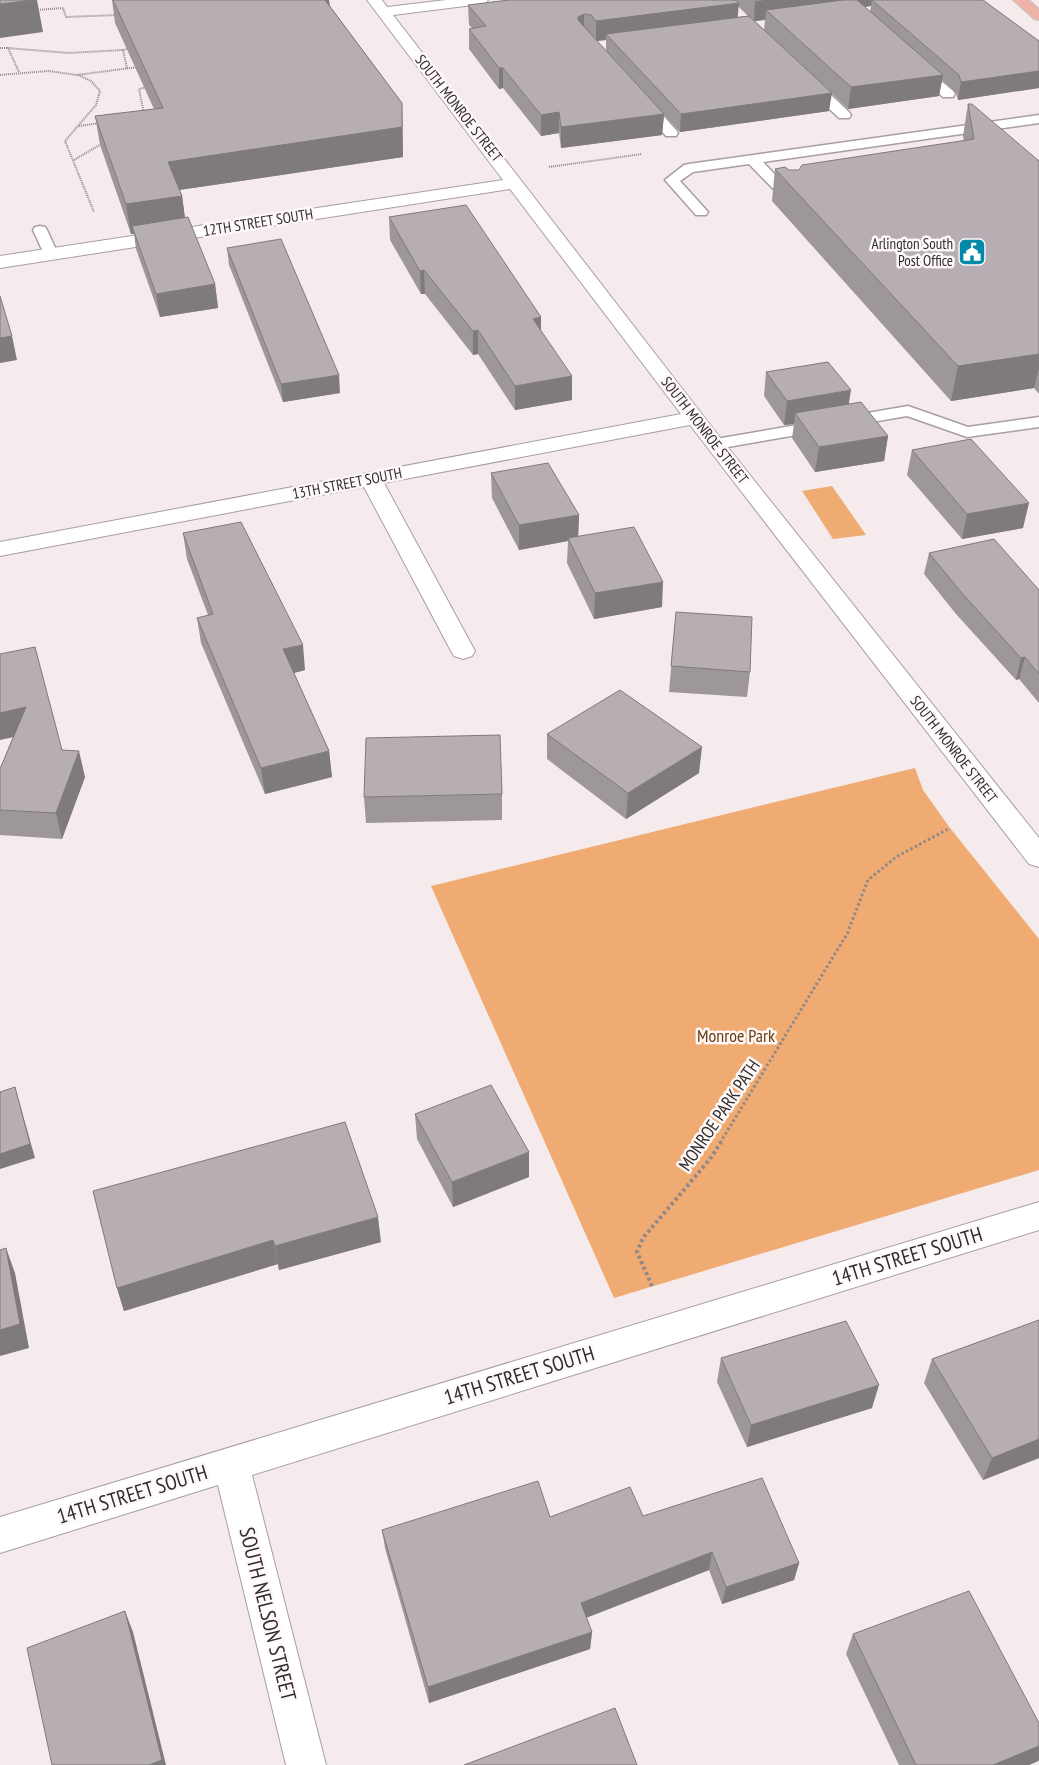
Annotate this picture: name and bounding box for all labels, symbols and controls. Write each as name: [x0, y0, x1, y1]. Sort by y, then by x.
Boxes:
street label: SOUTH MONROE STREET: [411, 51, 507, 166]
street label: 12TH STREET SOUTH: [202, 204, 314, 240]
place label: Arlington South Post Office: [872, 234, 953, 270]
public building icon: Arlington South Post Office: [957, 237, 987, 267]
street label: SOUTH MONROE STREET: [657, 373, 753, 488]
street label: 13TH STREET SOUTH: [291, 463, 403, 503]
street label: SOUTH MONROE STREET: [906, 692, 1002, 807]
park label: Monroe Park: [697, 1024, 775, 1047]
street label: MONROE PARK PATH: [673, 1055, 765, 1175]
street label: 14TH STREET SOUTH: [829, 1220, 985, 1292]
street label: 14TH STREET SOUTH: [441, 1339, 597, 1411]
street label: 14TH STREET SOUTH: [54, 1458, 210, 1530]
street label: SOUTH NELSON STREET: [233, 1525, 303, 1704]

